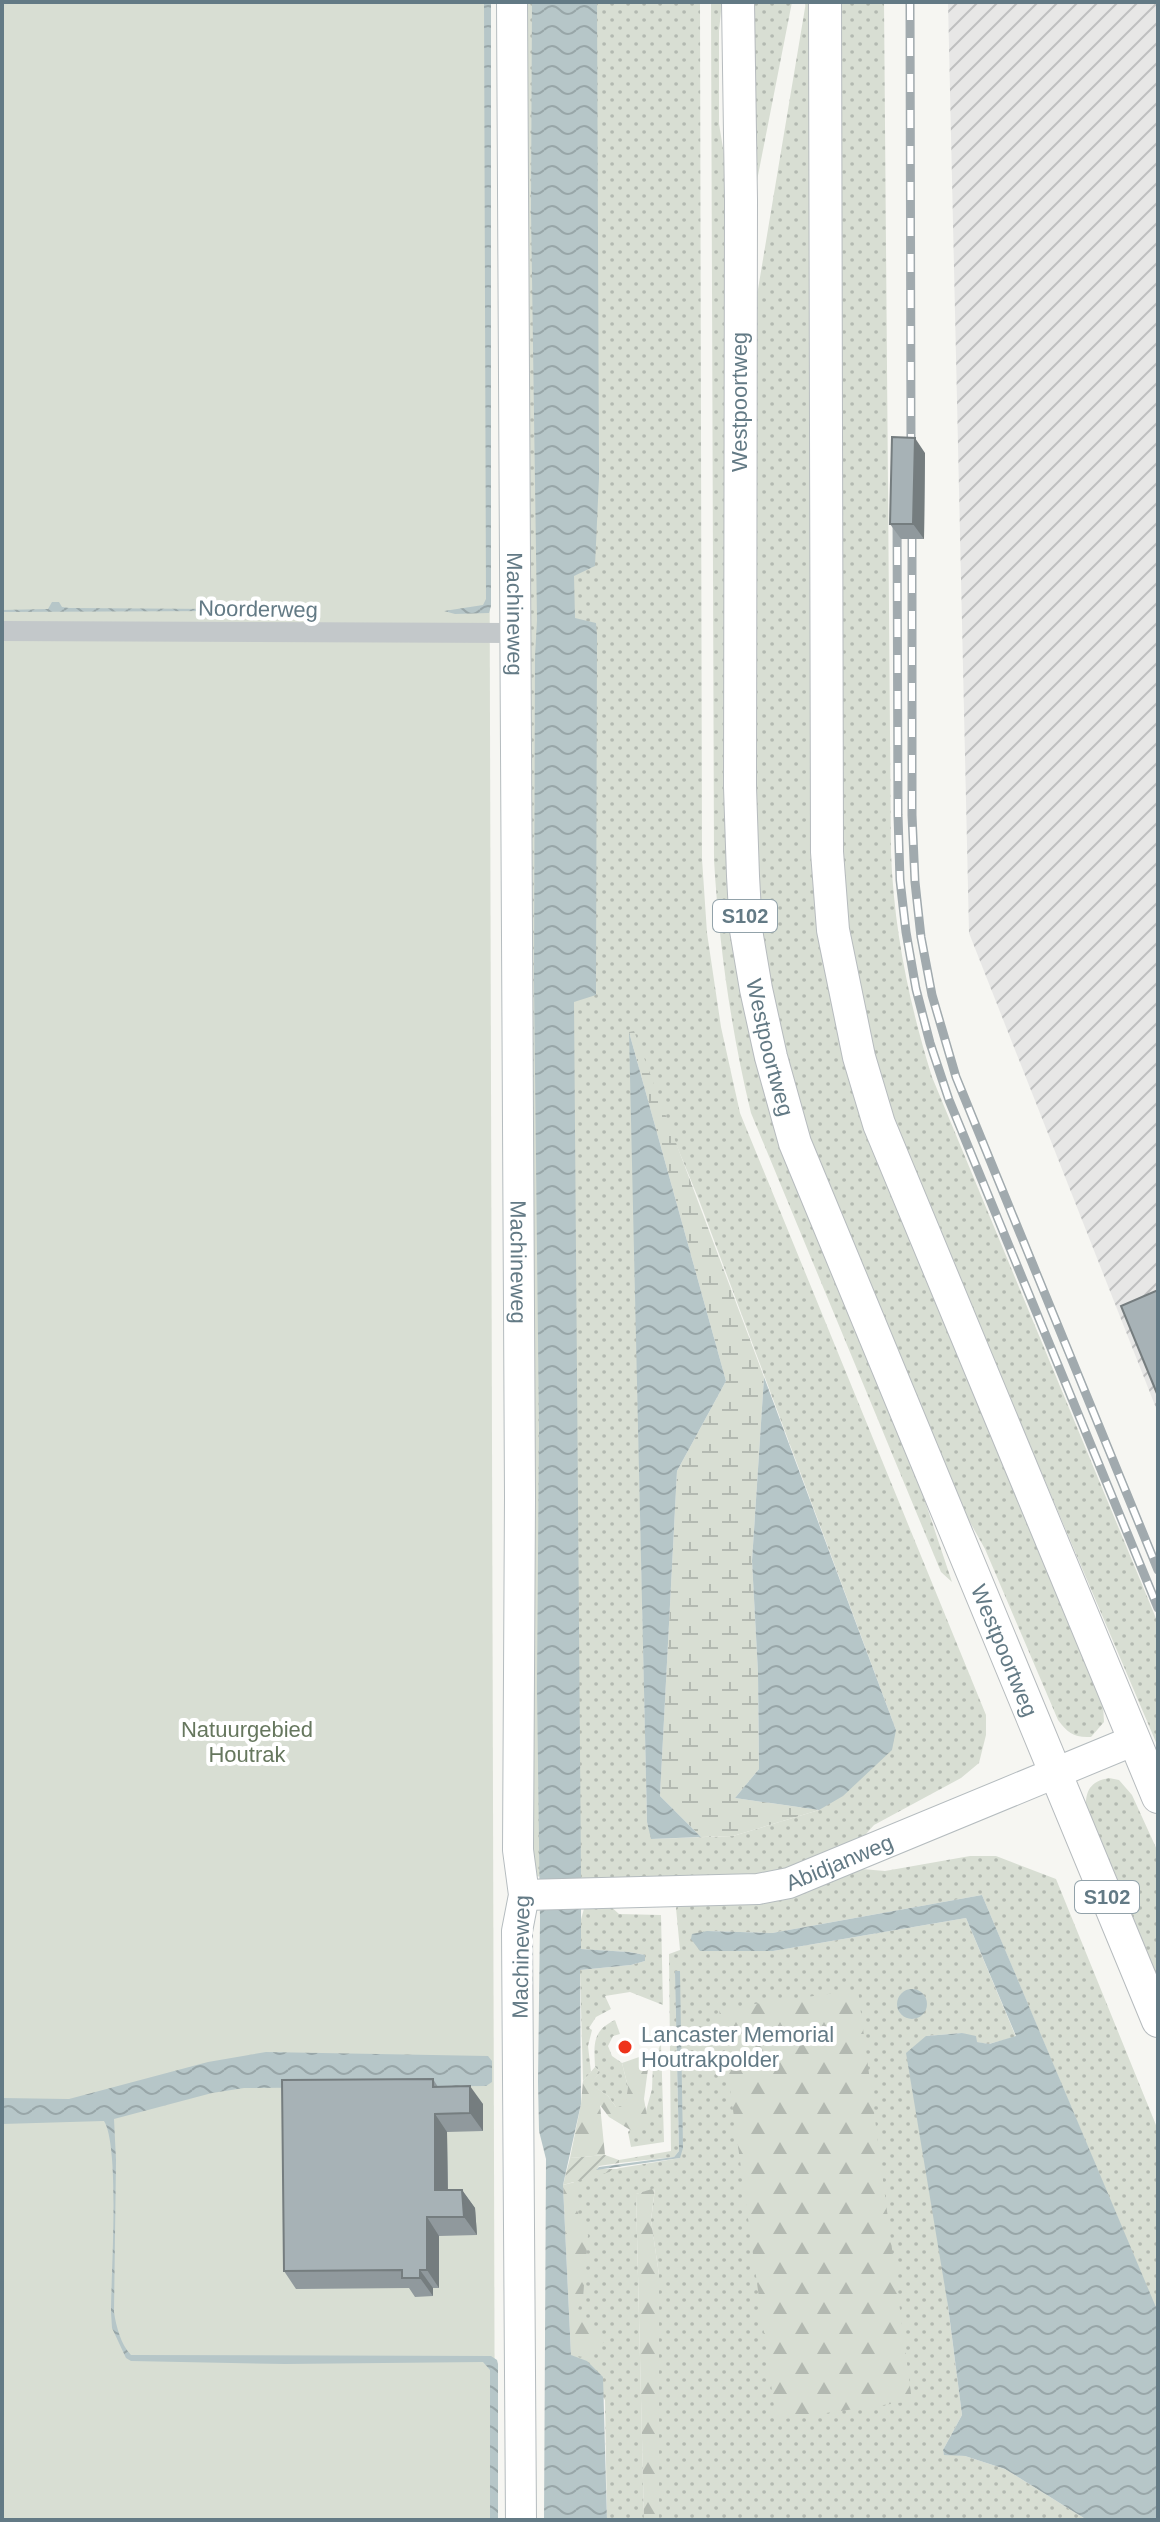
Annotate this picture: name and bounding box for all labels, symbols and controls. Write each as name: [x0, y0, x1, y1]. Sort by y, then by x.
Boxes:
street label: Westpoortweg: [727, 332, 752, 472]
street label: Machineweg: [502, 552, 528, 676]
street label: Noorderweg: [198, 595, 318, 623]
road number: S102: [713, 900, 777, 932]
street label: Westpoortweg: [742, 976, 799, 1119]
street label: Machineweg: [506, 1200, 532, 1324]
street label: Westpoortweg: [966, 1581, 1043, 1720]
park label: Natuurgebied Houtrak: [181, 1717, 313, 1767]
street label: Abidjanweg: [782, 1829, 897, 1896]
road number: S102: [1075, 1881, 1139, 1913]
street label: Machineweg: [507, 1895, 535, 2019]
place label: Lancaster Memorial Houtrakpolder: [641, 2022, 834, 2072]
marker: Lancaster Memorial Houtrakpolder: [616, 2038, 634, 2056]

